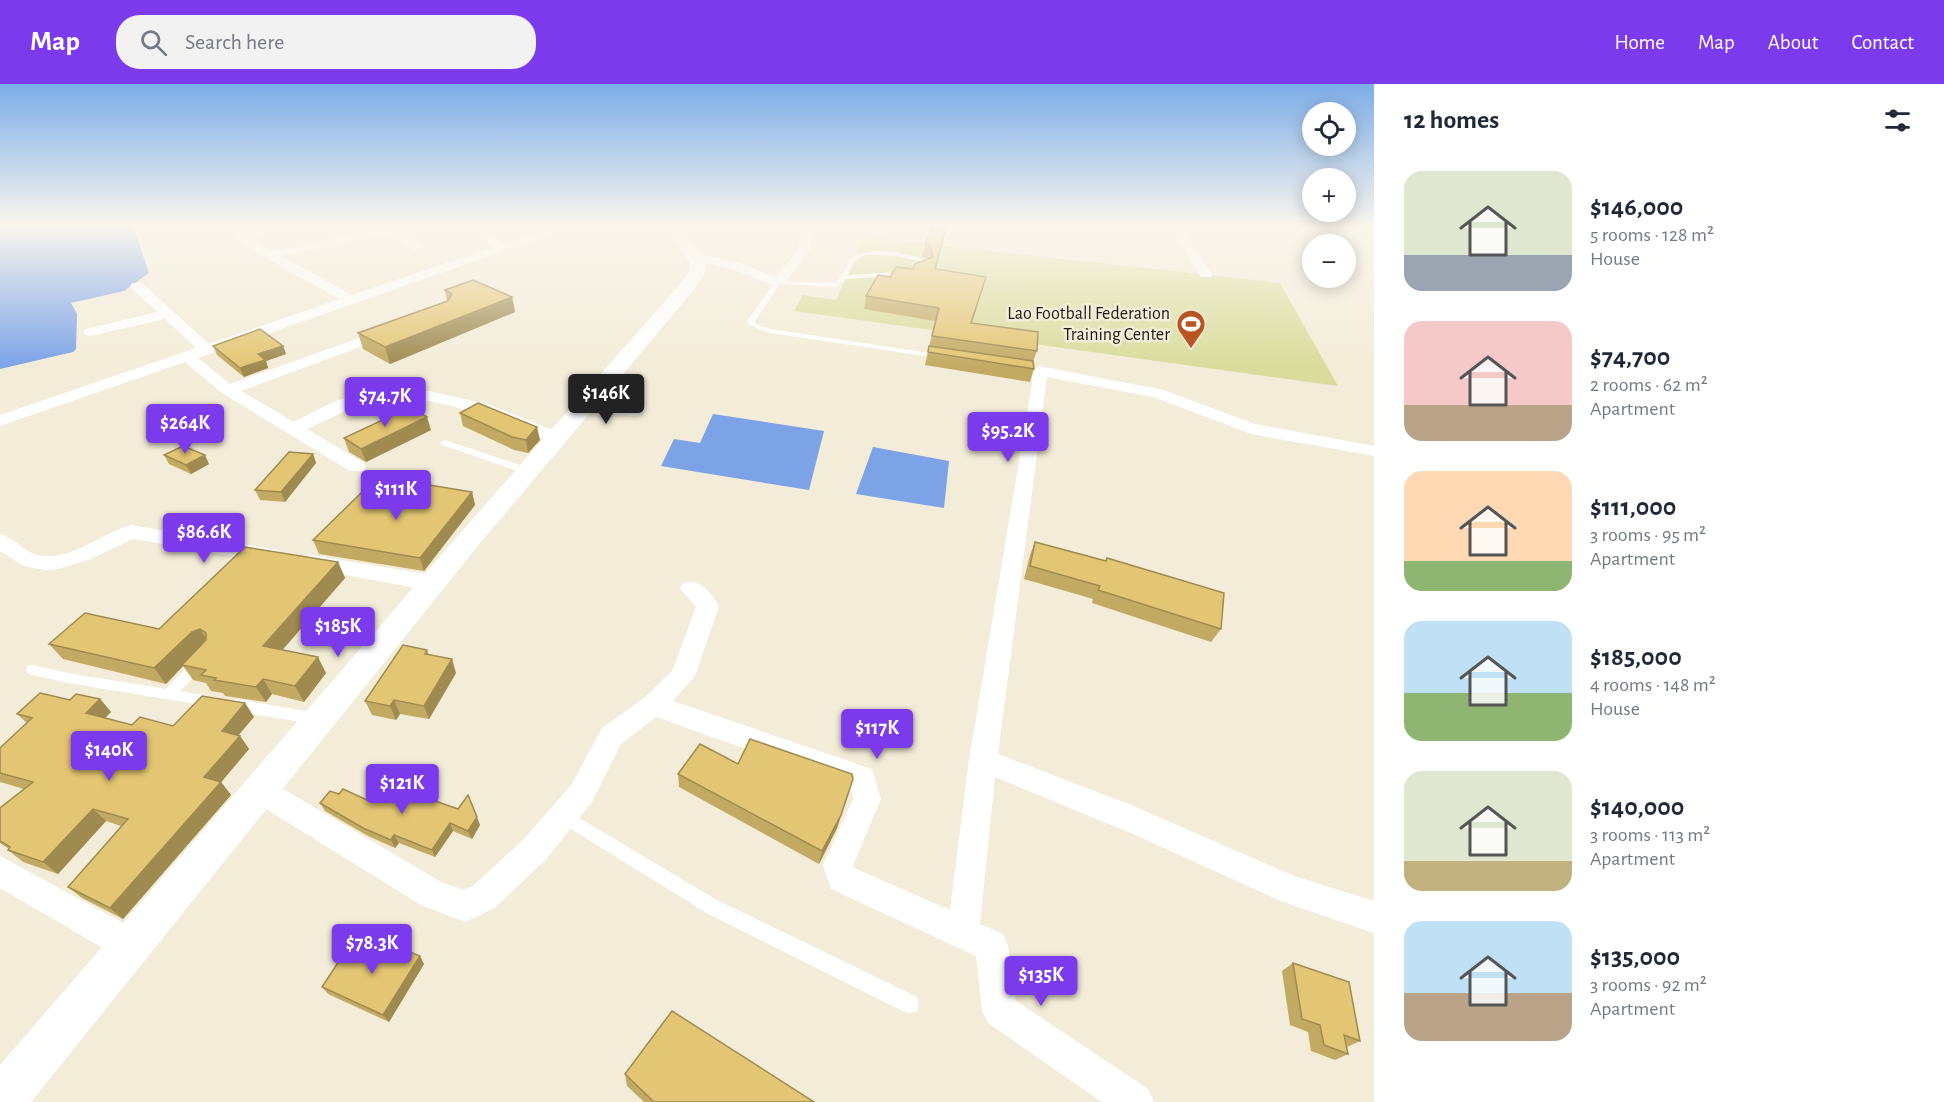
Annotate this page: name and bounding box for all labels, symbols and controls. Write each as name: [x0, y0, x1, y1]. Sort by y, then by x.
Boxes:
search box: [116, 15, 536, 69]
icon: search: [137, 26, 170, 59]
text: Map: [30, 28, 80, 56]
text: Search here: [185, 31, 284, 53]
text: Home: [1614, 32, 1665, 53]
text: Map: [1698, 32, 1735, 53]
text: About: [1768, 32, 1818, 53]
text: Contact: [1851, 32, 1914, 53]
map controls: [1302, 102, 1356, 288]
button: locate: [1302, 102, 1356, 156]
icon: filters: [1881, 104, 1914, 137]
text: 12 homes: [1404, 107, 1499, 133]
button: +: [1302, 168, 1356, 222]
text: $146,000: [1590, 194, 1683, 220]
icon: home: [1452, 195, 1524, 267]
text: 5 rooms · 128 m²: [1590, 225, 1714, 245]
button: −: [1302, 234, 1356, 288]
text: House: [1590, 249, 1640, 269]
place label: Lao Football Federation Training Center: [1007, 305, 1170, 344]
sports icon: Lao Football Federation Training Center: [1175, 308, 1207, 350]
text: $74,700: [1590, 344, 1670, 370]
icon: home: [1452, 345, 1524, 417]
pin: $146K: [564, 374, 648, 425]
text: 2 rooms · 62 m²: [1590, 375, 1708, 395]
pin: $74.7K: [336, 377, 434, 428]
text: $146K: [582, 383, 630, 403]
text: $74.7K: [359, 386, 411, 406]
text: Apartment: [1590, 399, 1675, 419]
pin: $264K: [143, 404, 227, 455]
pin: $95.2K: [959, 412, 1057, 463]
text: $264K: [160, 413, 210, 433]
text: $95.2K: [982, 421, 1034, 441]
pin: $111K: [354, 470, 438, 521]
text: $111K: [375, 479, 417, 499]
text: $111,000: [1590, 494, 1676, 520]
icon: home: [1452, 495, 1524, 567]
pin: $86.6K: [155, 513, 253, 564]
text: $86.6K: [177, 522, 231, 542]
text: 3 rooms · 95 m²: [1590, 525, 1706, 545]
text: Apartment: [1590, 549, 1675, 569]
pin: $185K: [296, 607, 380, 658]
text: $185K: [315, 616, 361, 636]
text: $185,000: [1590, 644, 1682, 670]
icon: home: [1452, 645, 1524, 717]
text: 4 rooms · 148 m²: [1590, 675, 1716, 695]
text: House: [1590, 699, 1640, 719]
pin: $117K: [835, 709, 919, 760]
text: $117K: [855, 718, 899, 738]
pin: $140K: [67, 731, 151, 782]
text: $140K: [85, 740, 133, 760]
pin: $121K: [360, 764, 444, 815]
text: $121K: [380, 773, 424, 793]
text: $140,000: [1590, 794, 1684, 820]
icon: home: [1452, 795, 1524, 867]
text: 3 rooms · 113 m²: [1590, 825, 1710, 845]
text: Apartment: [1590, 849, 1675, 869]
pin: $78.3K: [323, 924, 421, 975]
text: $78.3K: [346, 933, 398, 953]
text: $135,000: [1590, 944, 1680, 970]
icon: home: [1452, 945, 1524, 1017]
pin: $135K: [999, 956, 1083, 1007]
text: $135K: [1018, 965, 1064, 985]
text: 3 rooms · 92 m²: [1590, 975, 1707, 995]
text: Apartment: [1590, 999, 1675, 1019]

